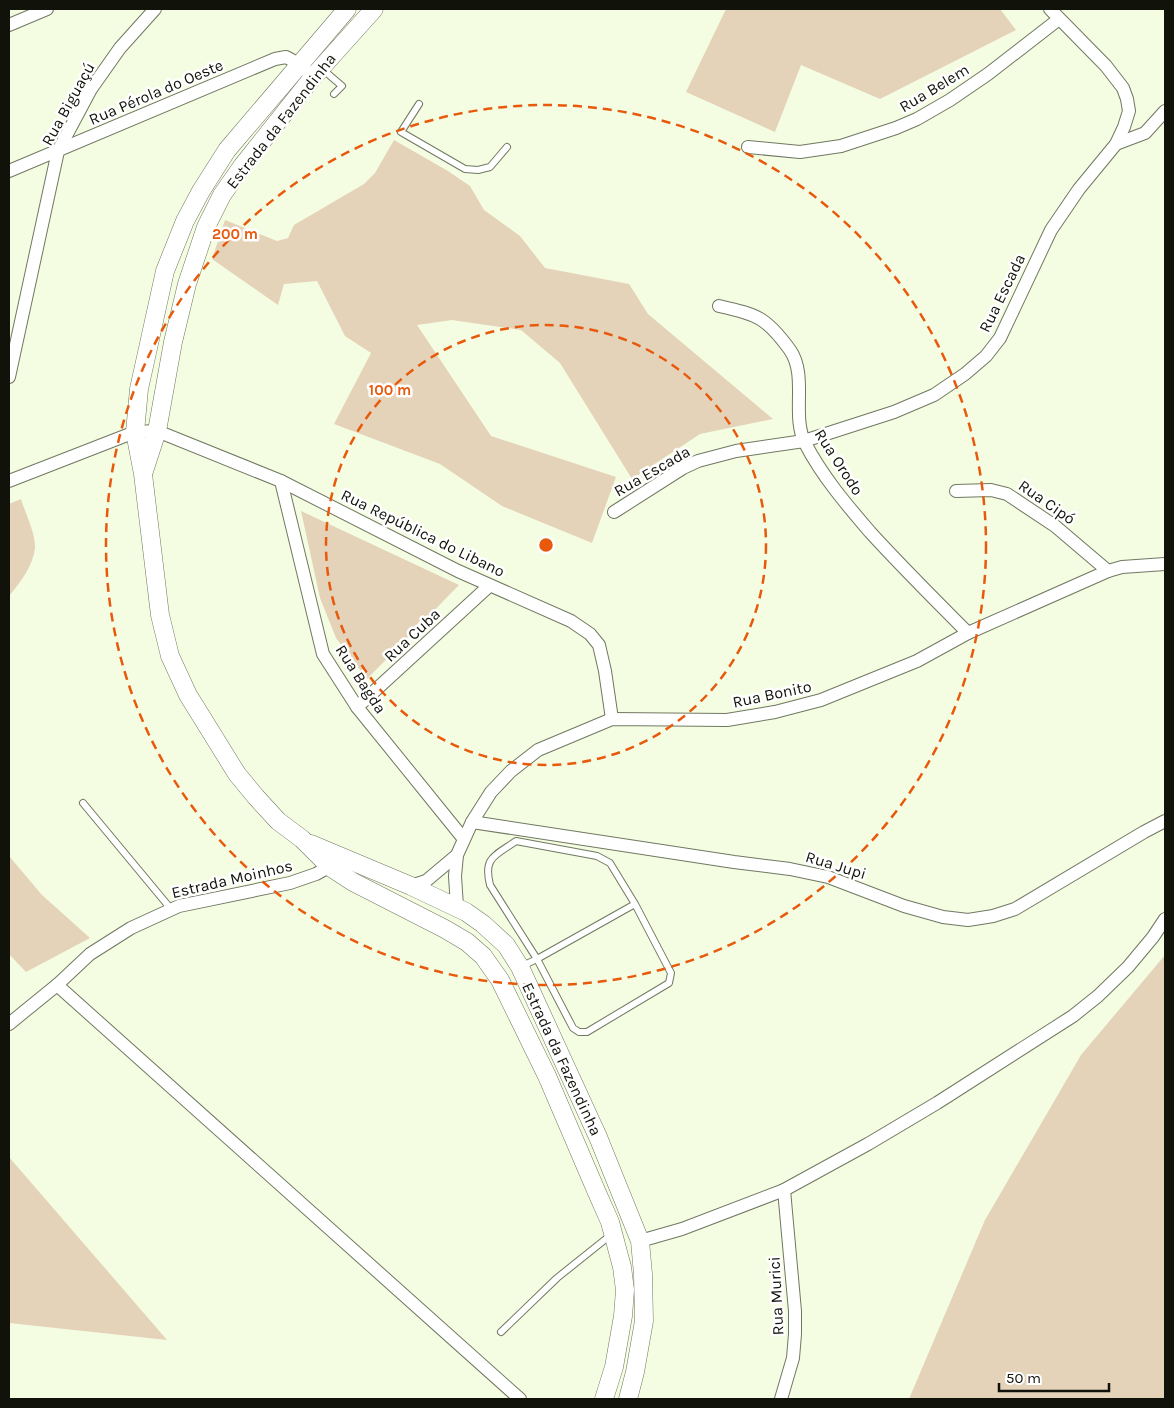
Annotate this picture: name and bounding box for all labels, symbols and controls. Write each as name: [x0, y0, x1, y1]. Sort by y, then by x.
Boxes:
street label: Estrada da Fazendinha: [222, 49, 340, 193]
street label: Rua Pérola do Oeste: [86, 55, 226, 129]
street label: Rua Biguaçú: [37, 59, 99, 149]
street label: Rua Belem: [896, 60, 972, 116]
text: 200 m: [212, 225, 258, 243]
street label: Rua Escada: [975, 251, 1029, 335]
text: 100 m: [369, 381, 411, 399]
street label: Rua Orodo: [811, 425, 867, 499]
street label: Rua Escada: [611, 442, 693, 500]
street label: Rua Cipó: [1015, 476, 1079, 528]
street label: Rua República do Libano: [338, 485, 508, 581]
centre of rings: [537, 536, 555, 554]
street label: Rua Cuba: [380, 604, 444, 666]
street label: Rua Bagda: [332, 641, 390, 717]
street label: Rua Bonito: [731, 676, 813, 712]
street label: Rua Jupi: [803, 847, 869, 883]
street label: Estrada Moinhos: [170, 856, 294, 902]
street label: Estrada da Fazendinha: [518, 979, 606, 1139]
street label: Rua Murici: [764, 1256, 788, 1336]
scale bar: [999, 1360, 1109, 1392]
text: 50 m: [1006, 1369, 1041, 1387]

